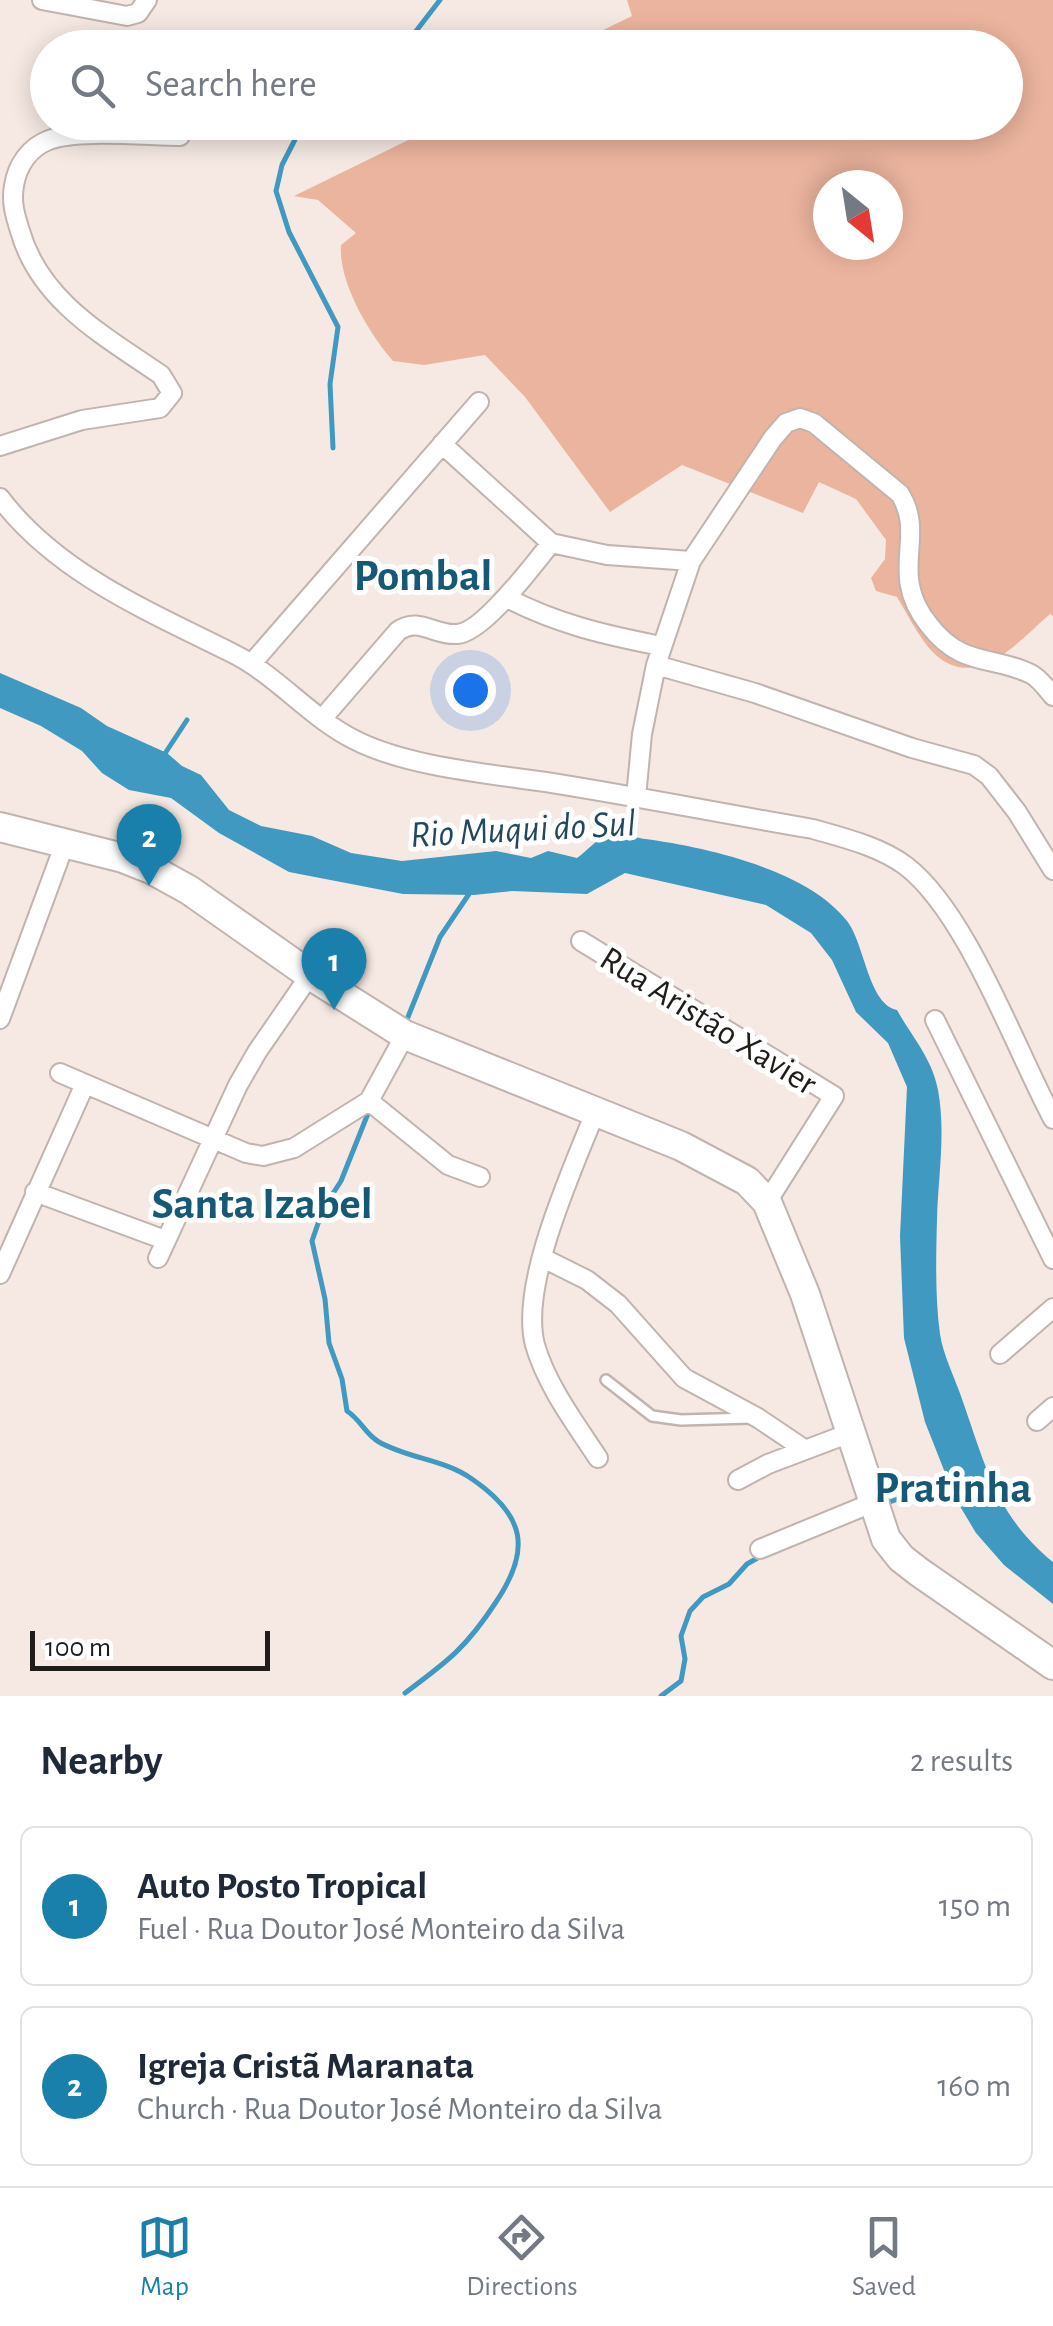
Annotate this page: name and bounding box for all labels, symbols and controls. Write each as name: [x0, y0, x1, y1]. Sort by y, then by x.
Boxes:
search box: [30, 30, 1023, 140]
icon: search: [65, 58, 120, 113]
text: Search here: [145, 66, 317, 104]
north arrow: [813, 170, 903, 260]
district label: Pombal: [354, 554, 492, 599]
your location: [445, 665, 496, 716]
pin: 2: [116, 804, 182, 886]
water label: Rio Muqui do Sul: [409, 805, 637, 855]
pin: 1: [302, 928, 366, 1010]
street label: Rua Aristão Xavier: [594, 941, 823, 1102]
district label: Santa Izabel: [152, 1182, 372, 1227]
district label: Pratinha: [874, 1466, 1032, 1511]
scale bar: [30, 1626, 270, 1670]
text: 100 m: [45, 1634, 111, 1662]
text: Nearby: [40, 1740, 163, 1782]
text: 2 results: [910, 1745, 1013, 1777]
text: Auto Posto Tropical: [137, 1868, 427, 1906]
text: 1: [69, 1890, 80, 1922]
text: 150 m: [939, 1890, 1011, 1922]
text: Fuel · Rua Doutor José Monteiro da Silva: [137, 1913, 625, 1945]
text: Igreja Cristã Maranata: [137, 2048, 474, 2086]
text: 2: [67, 2070, 82, 2102]
text: 160 m: [937, 2070, 1011, 2102]
text: Church · Rua Doutor José Monteiro da Silva: [137, 2093, 663, 2125]
tab: Map: [137, 2210, 192, 2304]
tab: Directions: [466, 2210, 578, 2304]
tab: Saved: [852, 2210, 916, 2304]

